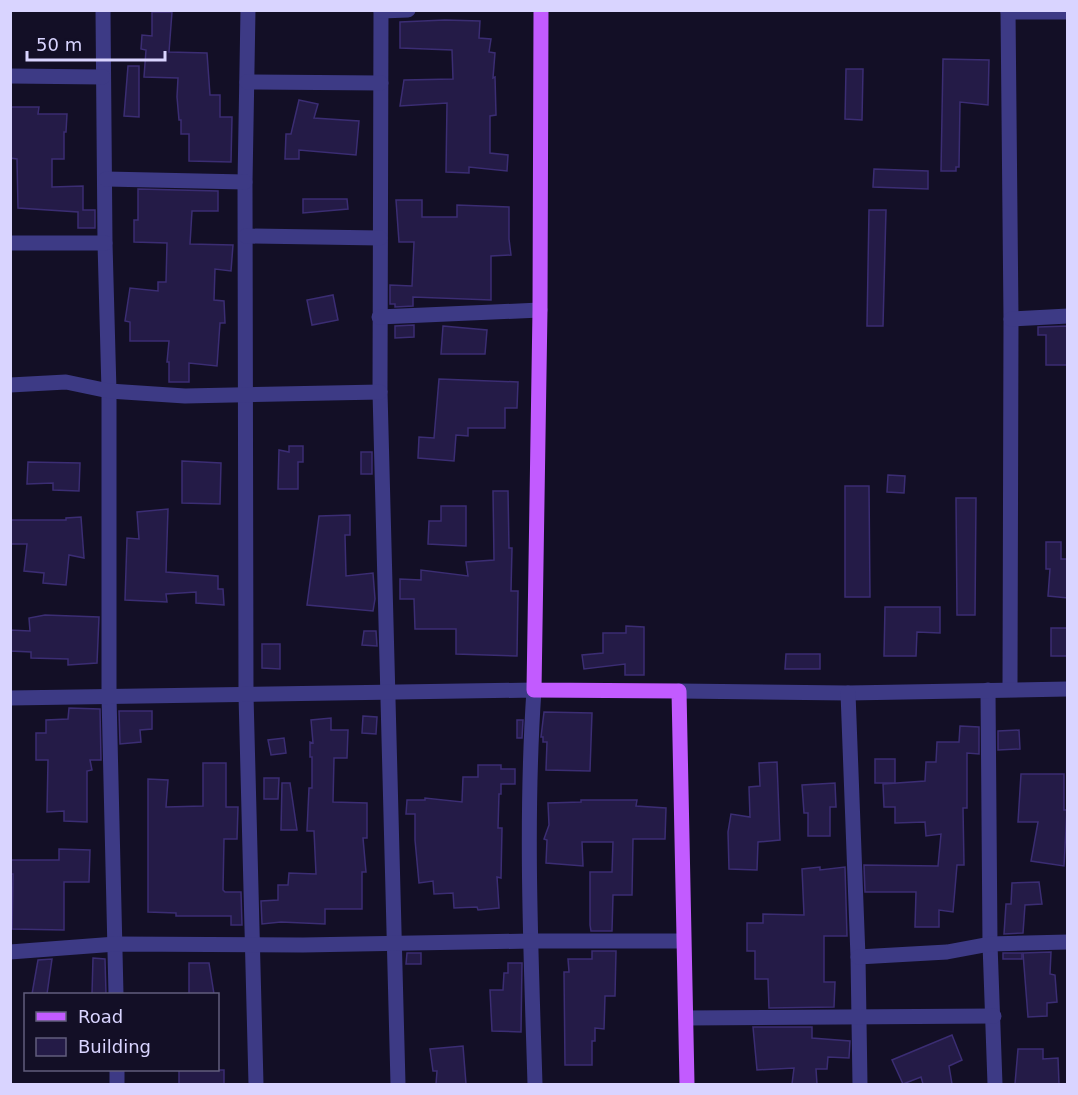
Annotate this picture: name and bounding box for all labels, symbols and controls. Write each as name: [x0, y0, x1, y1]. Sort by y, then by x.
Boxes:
scale bar: [27, 24, 165, 62]
text: 50 m: [36, 34, 82, 55]
legend: [24, 993, 219, 1071]
text: Road: [78, 1006, 123, 1027]
text: Building: [78, 1036, 151, 1057]

